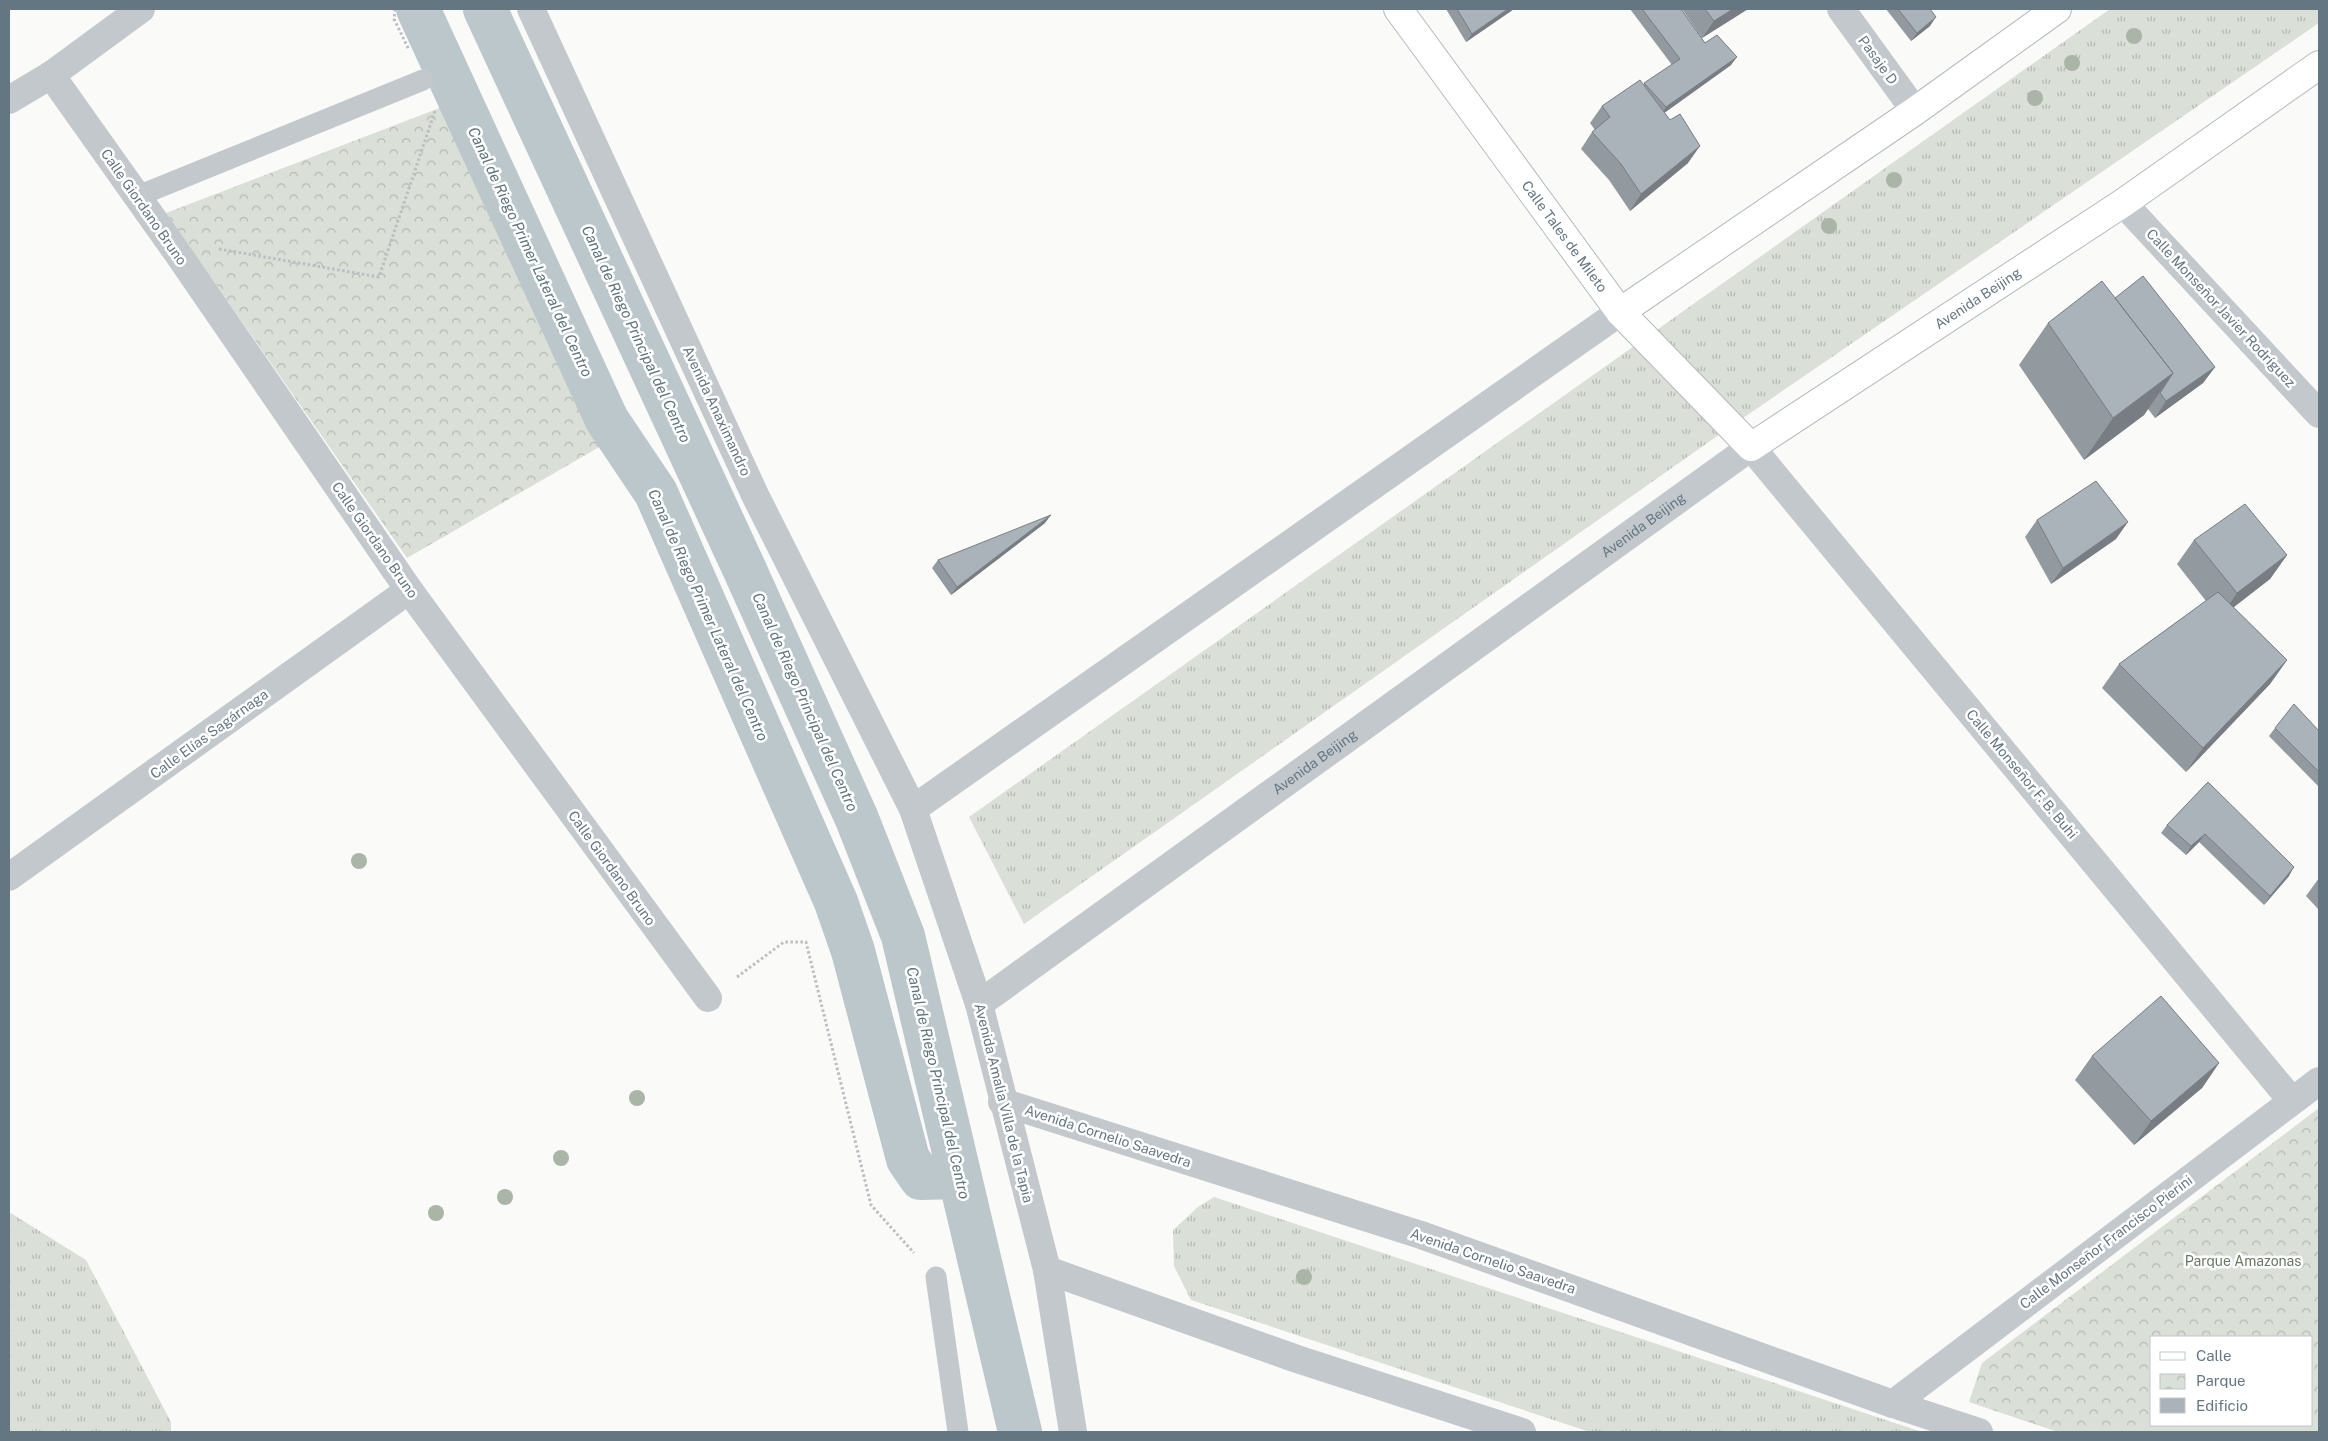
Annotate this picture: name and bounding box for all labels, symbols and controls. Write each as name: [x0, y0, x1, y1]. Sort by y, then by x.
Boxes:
street label: Pasaje D: [1855, 33, 1901, 87]
water label: Canal de Riego Primer Lateral del Centro: [465, 124, 596, 380]
street label: Calle Giordano Bruno: [98, 146, 190, 268]
street label: Calle Tales de Mileto: [1519, 178, 1611, 295]
water label: Canal de Riego Principal del Centro: [579, 222, 694, 445]
street label: Calle Monseñor Javier Rodríguez: [2143, 226, 2299, 391]
street label: Avenida Beijing: [1932, 264, 2024, 332]
street label: Avenida Anaximandro: [680, 343, 754, 479]
street label: Calle Giordano Bruno: [329, 479, 421, 601]
water label: Canal de Riego Primer Lateral del Centro: [645, 486, 772, 743]
street label: Avenida Beijing: [1598, 489, 1689, 561]
water label: Canal de Riego Principal del Centro: [749, 590, 862, 814]
street label: Calle Elías Sagárnaga: [147, 686, 271, 782]
street label: Calle Monseñor F. B. Buhi: [1963, 706, 2081, 842]
street label: Avenida Beijing: [1270, 726, 1360, 798]
street label: Calle Giordano Bruno: [565, 808, 659, 929]
water label: Canal de Riego Principal del Centro: [903, 965, 974, 1201]
street label: Avenida Amalia Villa de la Tapia: [971, 1002, 1037, 1204]
street label: Avenida Cornelio Saavedra: [1023, 1102, 1193, 1170]
street label: Calle Monseñor Francisco Pierini: [2017, 1172, 2195, 1312]
street label: Avenida Cornelio Saavedra: [1408, 1225, 1578, 1297]
park label: Parque Amazonas: [2185, 1253, 2301, 1269]
legend: [2150, 1336, 2313, 1426]
text: Calle: [2196, 1347, 2232, 1364]
text: Parque: [2196, 1372, 2246, 1389]
text: Edificio: [2196, 1397, 2248, 1414]

